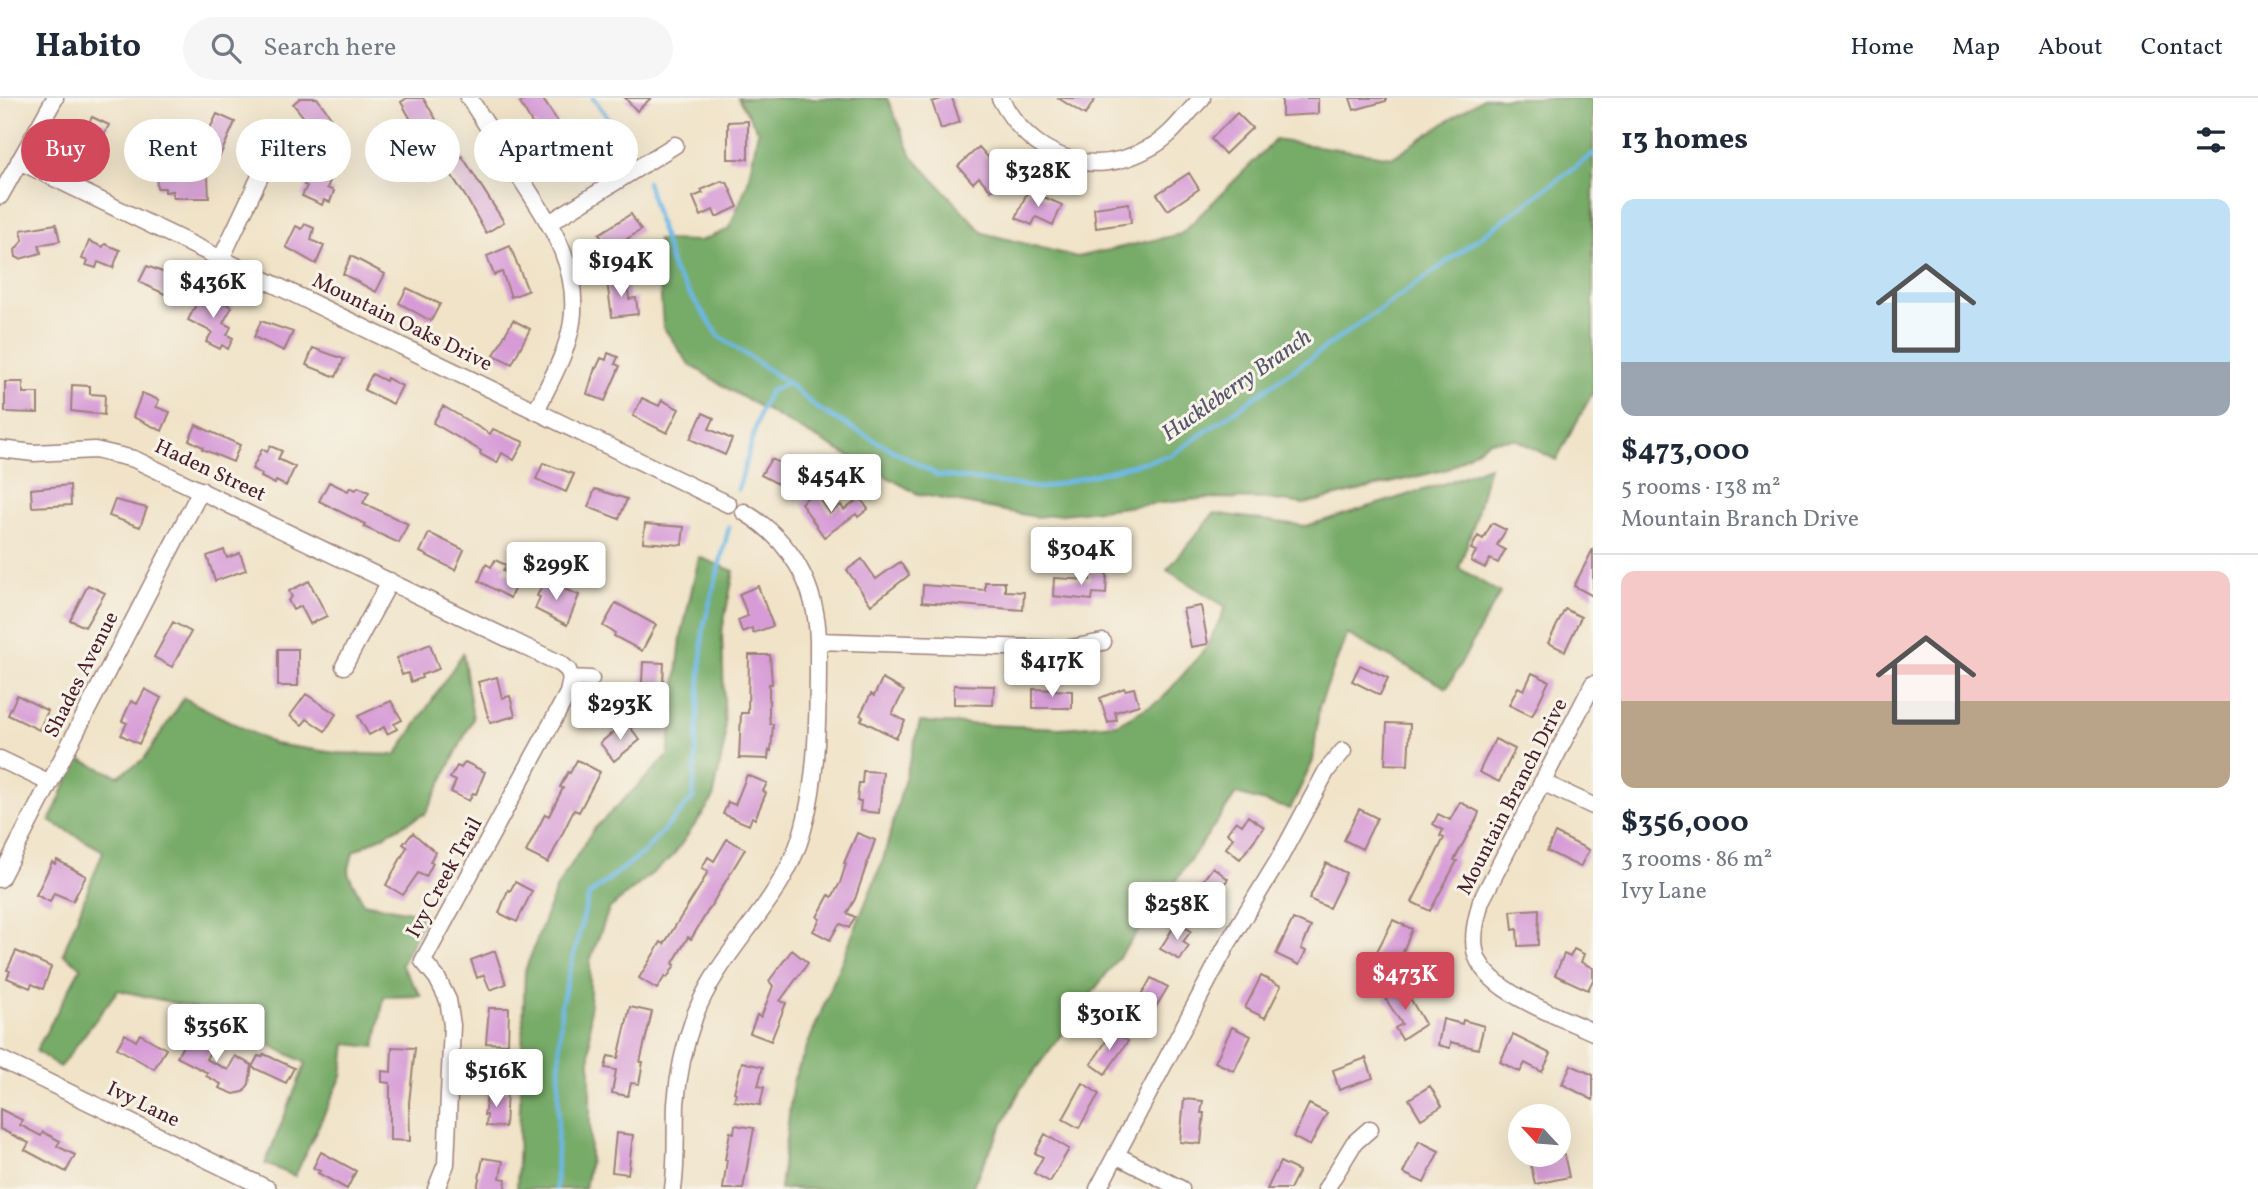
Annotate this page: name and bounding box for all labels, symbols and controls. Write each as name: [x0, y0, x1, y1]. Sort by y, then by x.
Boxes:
search box: [183, 17, 673, 80]
text: Habito: [35, 25, 141, 71]
icon: search: [207, 29, 245, 67]
text: Search here: [263, 30, 396, 66]
text: Home: [1850, 31, 1914, 65]
text: Map: [1952, 31, 2000, 65]
text: About: [2038, 31, 2103, 65]
text: Contact: [2141, 31, 2223, 65]
chip: Buy: [21, 119, 110, 182]
chip: Rent: [124, 119, 222, 182]
chip: Filters: [236, 119, 351, 182]
chip: New: [365, 119, 460, 182]
chip: Apartment: [474, 119, 638, 182]
text: 13 homes: [1621, 119, 1748, 161]
icon: filters: [2192, 121, 2230, 159]
pin: $328K: [989, 150, 1087, 209]
text: $328K: [1005, 156, 1071, 188]
pin: $194K: [572, 240, 670, 299]
icon: home: [1863, 245, 1989, 371]
text: $194K: [589, 246, 653, 278]
pin: $436K: [164, 260, 262, 320]
text: $436K: [180, 267, 246, 299]
street label: Mountain Oaks Drive: [307, 267, 497, 379]
water label: Huckleberry Branch: [1156, 322, 1318, 450]
text: $473,000: [1621, 430, 1750, 472]
street label: Haden Street: [150, 433, 270, 509]
pin: $454K: [782, 454, 880, 514]
text: $454K: [797, 461, 865, 493]
text: 5 rooms · 138 m²: [1621, 472, 1781, 504]
text: Mountain Branch Drive: [1621, 504, 1859, 536]
pin: $304K: [1032, 528, 1130, 587]
text: $304K: [1047, 534, 1115, 566]
pin: $299K: [507, 542, 605, 602]
text: $299K: [523, 549, 589, 581]
street label: Shades Avenue: [38, 607, 126, 743]
icon: home: [1863, 617, 1989, 743]
pin: $417K: [1003, 640, 1101, 699]
text: $417K: [1020, 646, 1084, 678]
pin: $293K: [571, 682, 669, 742]
text: $293K: [587, 689, 653, 721]
street label: Mountain Branch Drive: [1451, 694, 1575, 900]
text: $356,000: [1621, 802, 1749, 844]
street label: Ivy Creek Trail: [400, 812, 490, 944]
text: 3 rooms · 86 m²: [1621, 844, 1772, 876]
text: Ivy Lane: [1621, 876, 1707, 908]
pin: $258K: [1128, 882, 1226, 942]
text: $258K: [1144, 889, 1210, 921]
pin: $473K: [1356, 953, 1454, 1012]
text: $473K: [1372, 959, 1438, 991]
pin: $301K: [1060, 992, 1158, 1052]
text: $301K: [1077, 999, 1141, 1031]
pin: $356K: [167, 1004, 265, 1064]
text: $356K: [184, 1011, 248, 1043]
pin: $516K: [447, 1049, 545, 1109]
text: $516K: [465, 1056, 527, 1088]
street label: Ivy Lane: [102, 1075, 185, 1135]
north arrow: [1508, 1104, 1572, 1167]
map controls: [1508, 1104, 1571, 1167]

